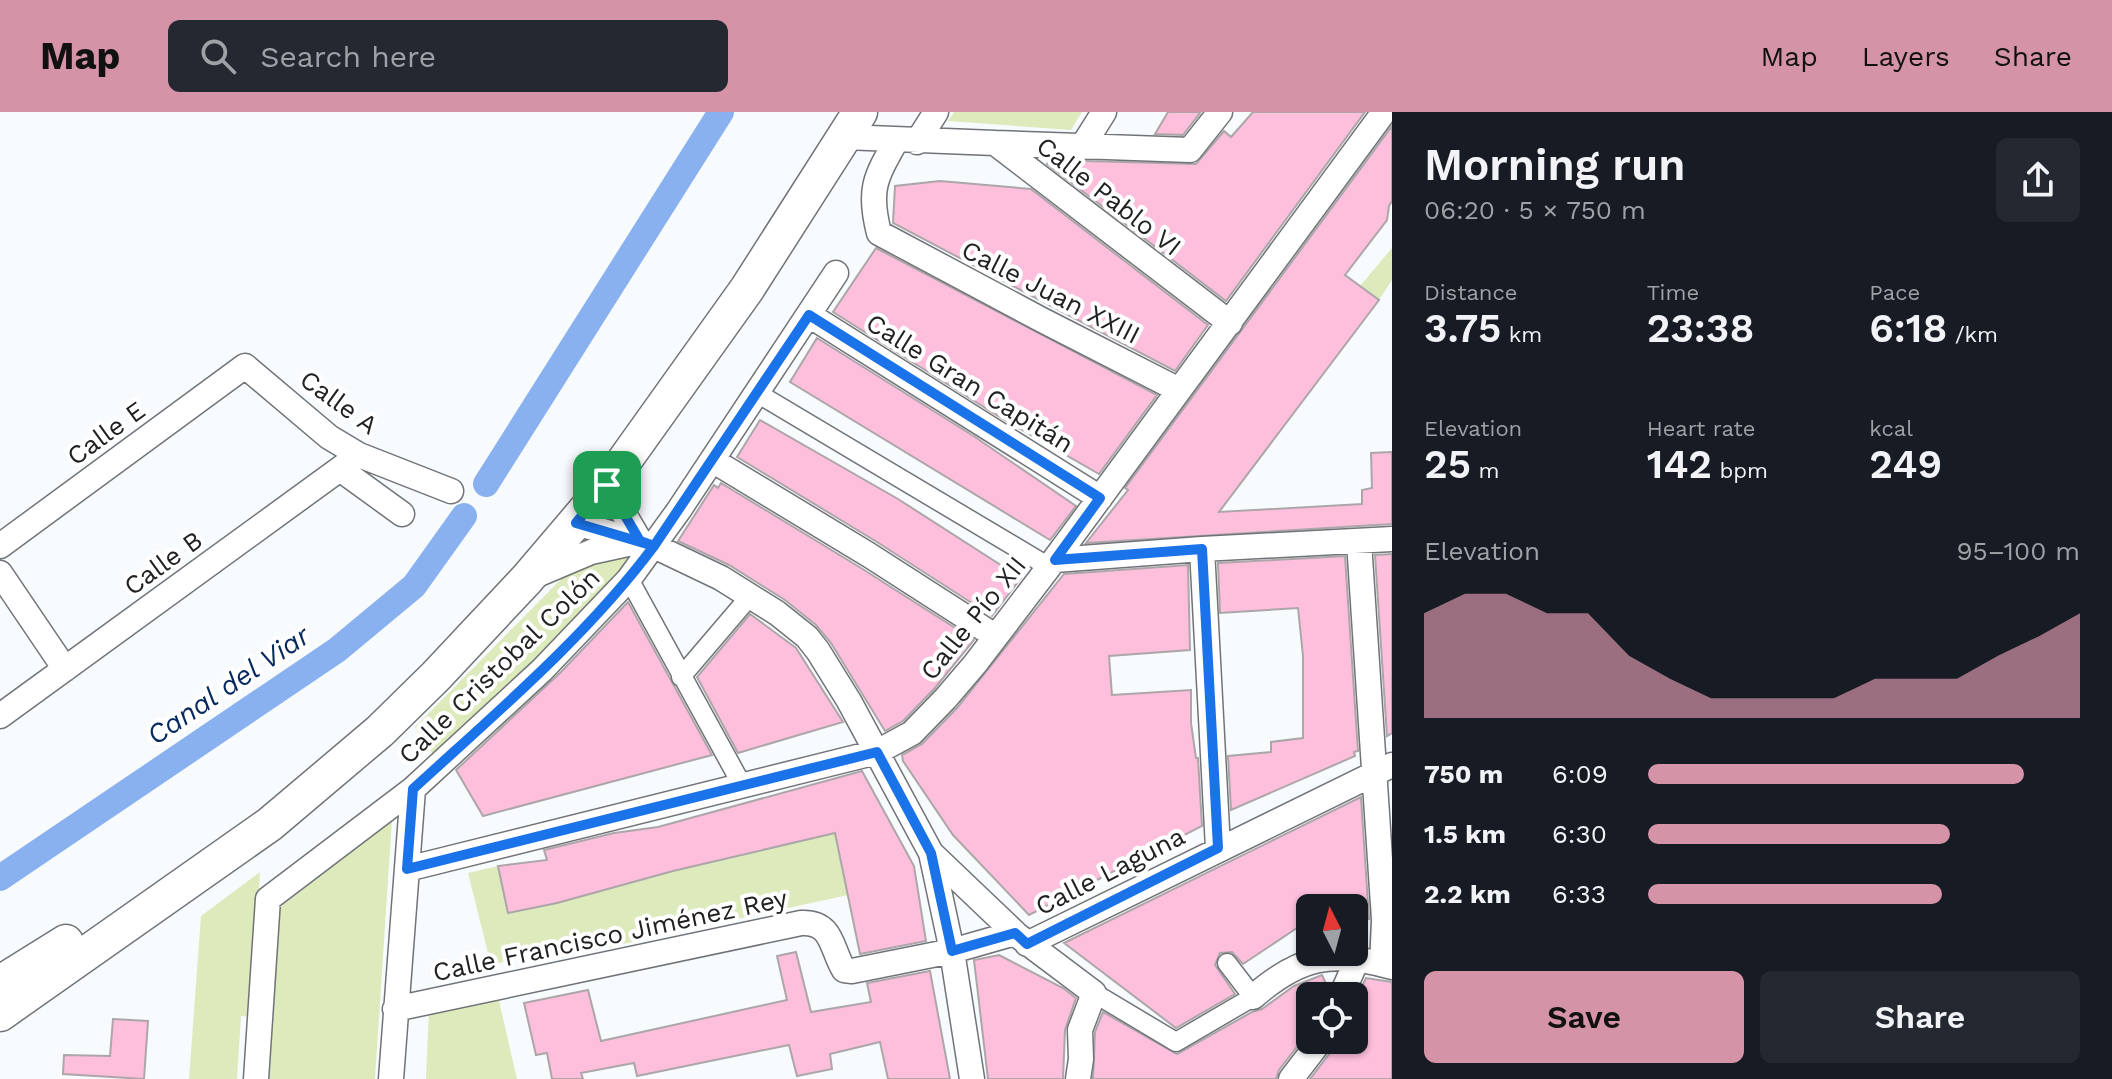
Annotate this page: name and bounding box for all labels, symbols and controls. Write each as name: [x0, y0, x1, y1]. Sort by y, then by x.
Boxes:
search box: [168, 20, 728, 92]
text: Map: [40, 34, 120, 78]
icon: search: [196, 34, 240, 78]
text: Search here: [260, 39, 436, 74]
text: Map: [1761, 40, 1818, 73]
text: Layers: [1862, 40, 1950, 73]
text: Share: [1994, 40, 2072, 73]
street label: Calle Pablo VI: [1031, 130, 1187, 262]
button: share: [1996, 138, 2080, 222]
text: Morning run: [1424, 139, 1685, 191]
text: 06:20 · 5 × 750 m: [1424, 195, 1646, 225]
street label: Calle Juan XXIII: [957, 234, 1145, 350]
text: Distance: [1424, 280, 1518, 305]
text: Time: [1647, 280, 1699, 305]
text: Pace: [1869, 280, 1920, 305]
text: 3.75: [1424, 305, 1501, 352]
text: 23:38: [1647, 305, 1754, 352]
text: 6:18: [1869, 305, 1947, 352]
street label: Calle Gran Capitán: [861, 307, 1079, 459]
text: km: [1501, 322, 1542, 347]
text: /km: [1947, 322, 1998, 347]
street label: Calle A: [294, 364, 384, 440]
street label: Calle E: [61, 395, 151, 471]
text: Elevation: [1424, 416, 1522, 441]
text: Heart rate: [1647, 416, 1755, 441]
text: kcal: [1869, 416, 1913, 441]
text: 25: [1424, 441, 1471, 488]
text: 142: [1647, 441, 1712, 488]
text: 249: [1869, 441, 1942, 488]
pin: [573, 451, 641, 519]
text: m: [1471, 458, 1499, 483]
text: bpm: [1712, 458, 1768, 483]
icon: arrive: [585, 463, 629, 507]
street label: Calle B: [118, 525, 208, 601]
text: Elevation: [1424, 536, 1540, 566]
text: 95–100 m: [1956, 536, 2080, 566]
street label: Calle Pío XII: [914, 550, 1032, 686]
street label: Calle Cristobal Colón: [392, 562, 606, 770]
water label: Canal del Viar: [141, 618, 317, 752]
text: 750 m: [1424, 759, 1503, 789]
text: 6:09: [1552, 759, 1608, 789]
text: 1.5 km: [1424, 819, 1506, 849]
text: 6:30: [1552, 819, 1607, 849]
street label: Calle Laguna: [1030, 820, 1190, 921]
text: 2.2 km: [1424, 879, 1511, 909]
text: 6:33: [1552, 879, 1606, 909]
street label: Calle Francisco Jiménez Rey: [430, 883, 791, 987]
north arrow: [1296, 894, 1368, 966]
map controls: [1296, 894, 1368, 1054]
button: Save: [1424, 971, 1744, 1063]
button: Share: [1760, 971, 2080, 1063]
button: locate: [1296, 982, 1368, 1054]

